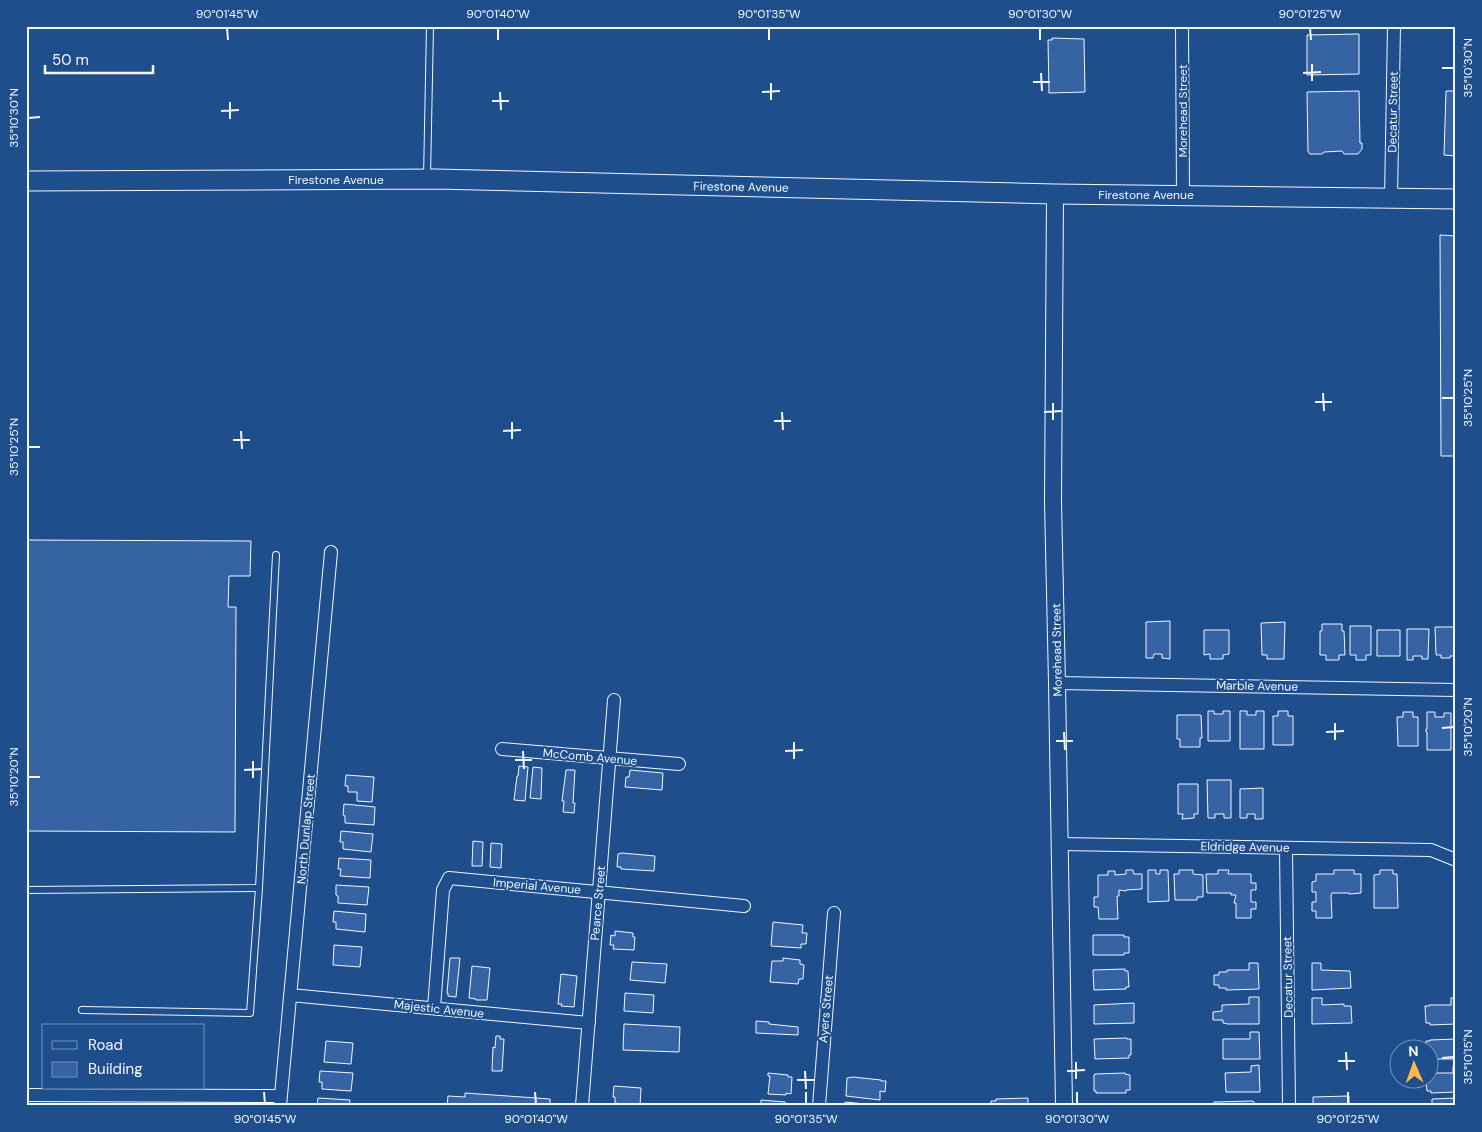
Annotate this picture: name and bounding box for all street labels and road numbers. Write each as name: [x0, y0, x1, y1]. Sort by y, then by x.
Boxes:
street label: Morehead Street: [1175, 64, 1191, 158]
street label: Decatur Street: [1384, 71, 1402, 153]
street label: Firestone Avenue: [288, 172, 384, 188]
street label: Firestone Avenue: [693, 178, 789, 196]
street label: Firestone Avenue: [1098, 187, 1194, 203]
street label: Morehead Street: [1048, 603, 1066, 697]
street label: Marble Avenue: [1216, 677, 1298, 695]
street label: McComb Avenue: [542, 745, 638, 769]
street label: North Dunlap Street: [293, 773, 319, 885]
street label: Eldridge Avenue: [1200, 838, 1290, 856]
street label: Pearce Street: [587, 865, 609, 941]
street label: Imperial Avenue: [492, 874, 582, 898]
street label: Decatur Street: [1279, 936, 1297, 1018]
street label: Ayers Street: [815, 974, 837, 1043]
street label: Majestic Avenue: [393, 996, 485, 1022]

